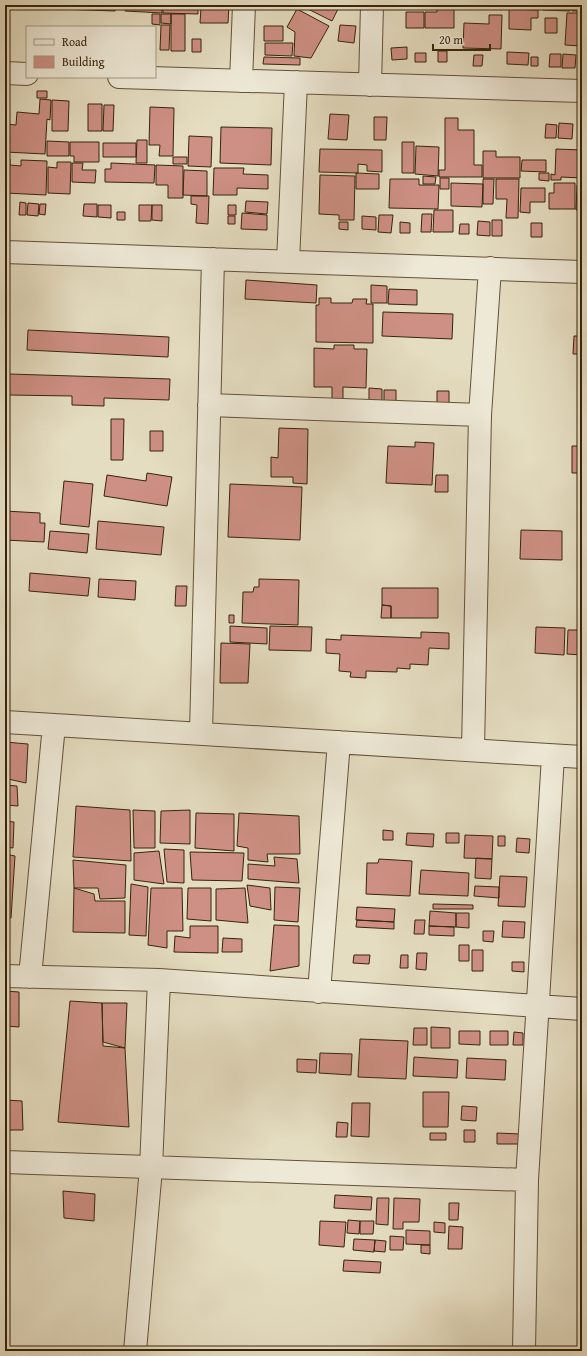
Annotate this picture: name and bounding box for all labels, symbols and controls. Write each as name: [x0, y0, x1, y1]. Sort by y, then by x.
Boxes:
legend: [26, 26, 156, 78]
scale bar: [433, 26, 490, 52]
text: 20 m: [439, 31, 463, 48]
text: Road: [62, 33, 88, 50]
text: Building: [62, 53, 105, 70]

